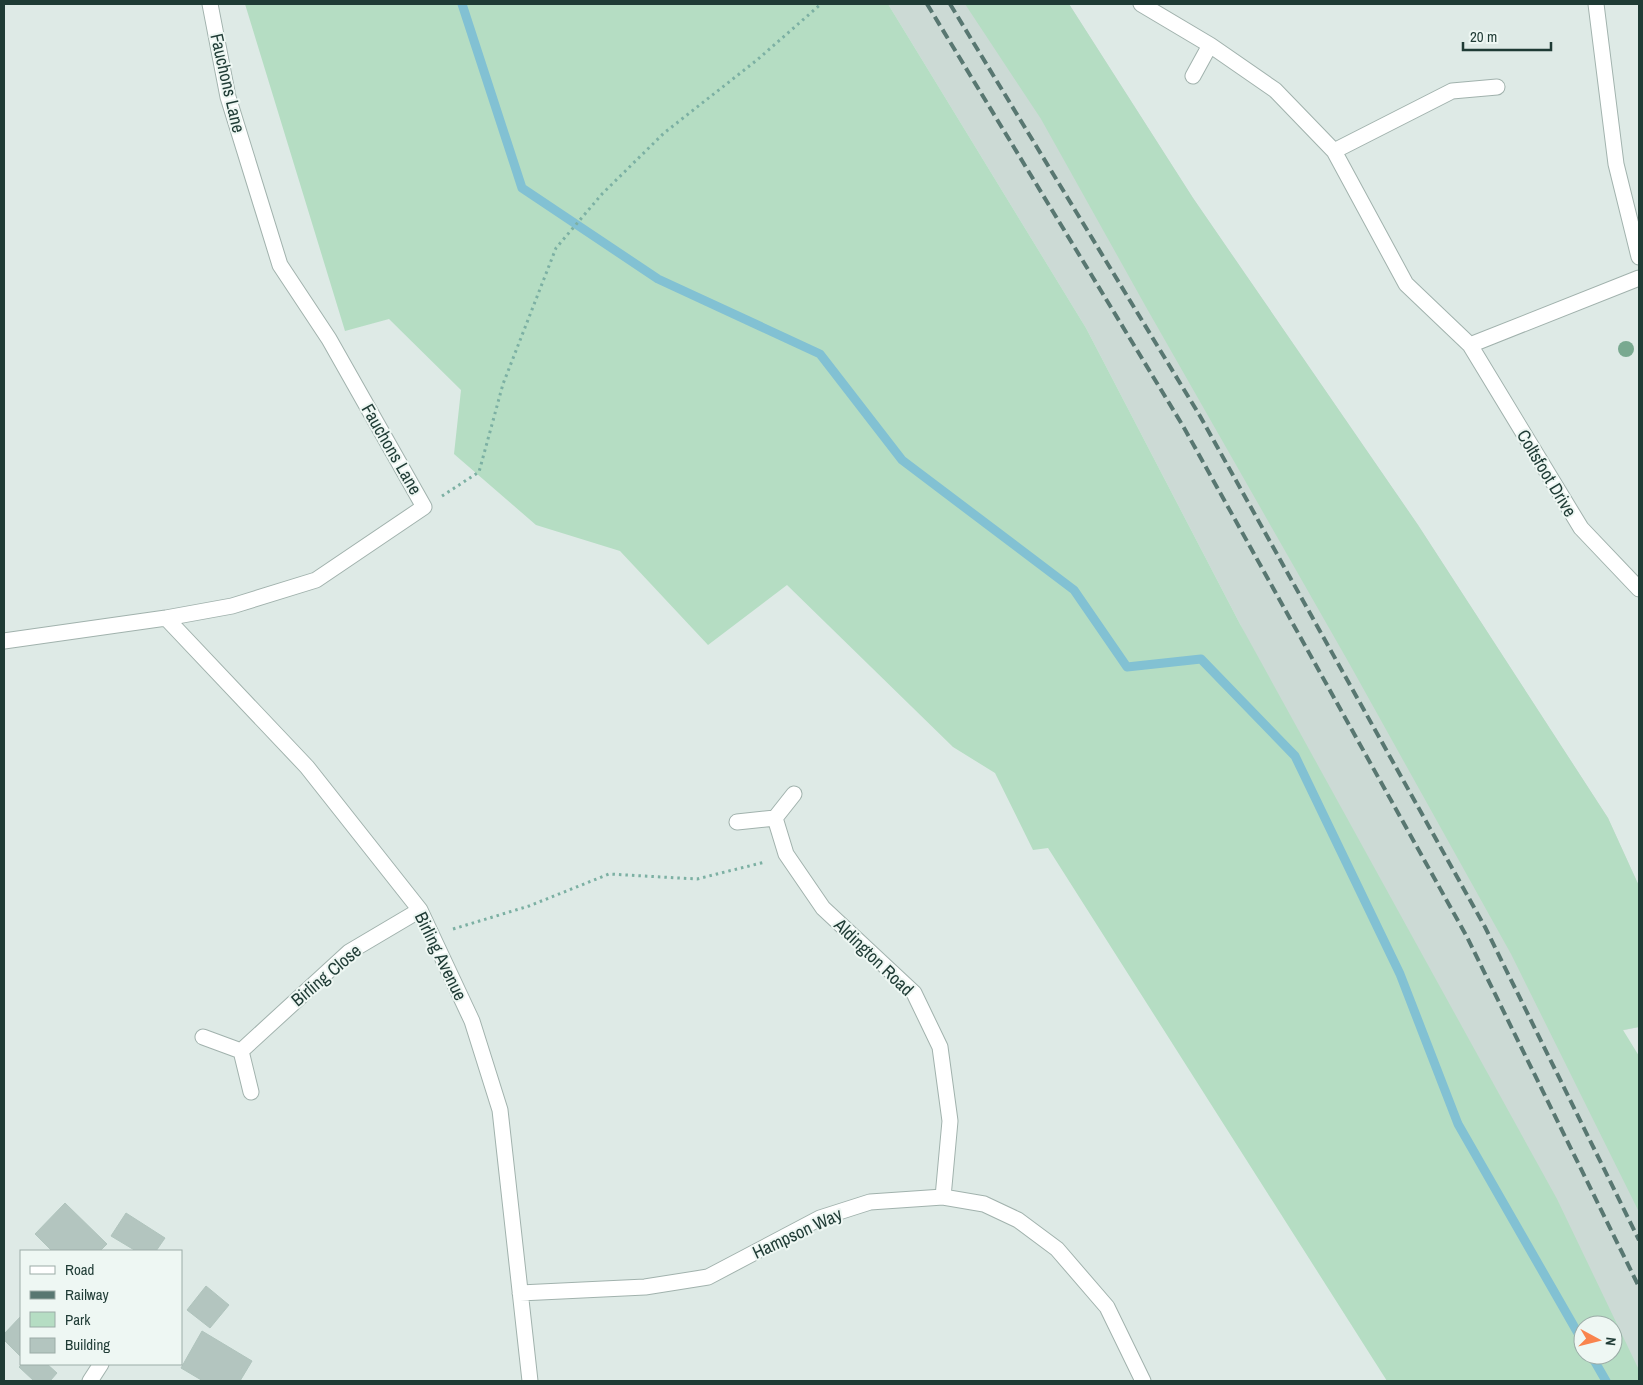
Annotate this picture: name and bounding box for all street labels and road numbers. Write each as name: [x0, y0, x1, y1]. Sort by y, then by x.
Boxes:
street label: Fauchons Lane: [204, 31, 252, 135]
street label: Fauchons Lane: [356, 399, 428, 499]
street label: Coltsfoot Drive: [1511, 425, 1583, 521]
street label: Birling Avenue: [409, 907, 473, 1005]
street label: Aldington Road: [828, 912, 919, 1001]
street label: Birling Close: [286, 938, 366, 1012]
street label: Hampson Way: [748, 1201, 846, 1265]

